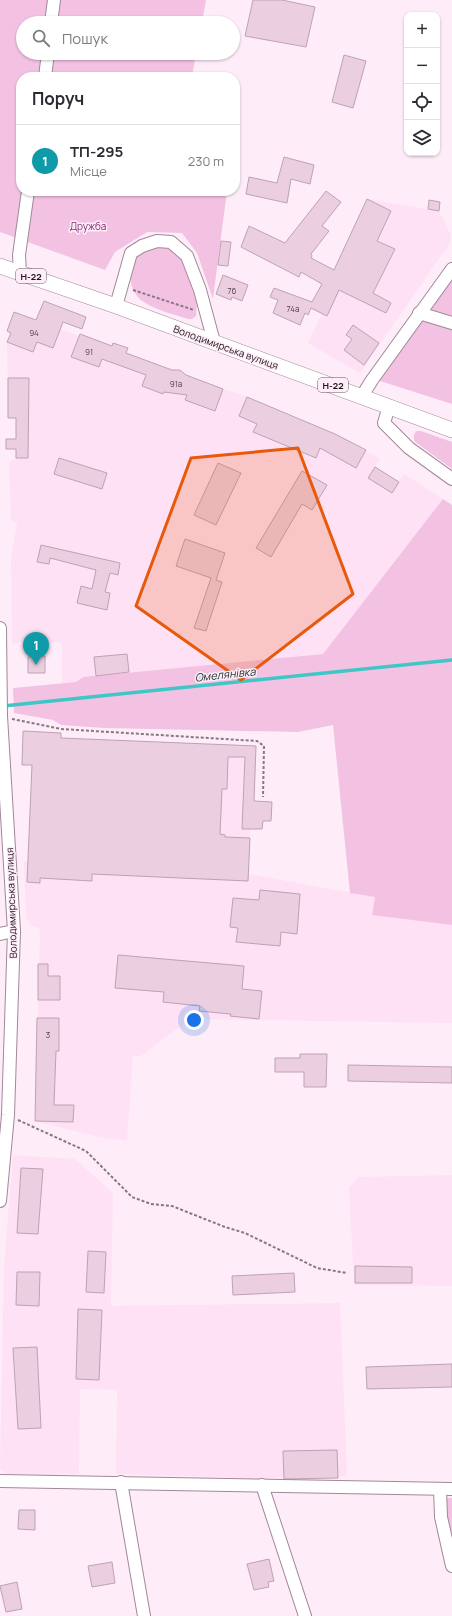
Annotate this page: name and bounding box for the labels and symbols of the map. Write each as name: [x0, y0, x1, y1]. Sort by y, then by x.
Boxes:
park label: Дружба: [70, 219, 106, 233]
road number: Н-22: [16, 269, 46, 283]
house number: 76: [228, 285, 237, 296]
house number: 74а: [287, 303, 299, 314]
street label: Володимирська вулиця: [172, 321, 280, 373]
house number: 94: [29, 327, 39, 338]
house number: 91: [85, 346, 93, 357]
house number: 91а: [170, 378, 182, 389]
road number: Н-22: [318, 378, 348, 392]
pin: 1: [23, 632, 49, 665]
water label: Омелянівка: [194, 663, 257, 685]
street label: Володимирська вулиця: [2, 847, 20, 959]
your location: [184, 1010, 204, 1030]
house number: 3: [46, 1029, 50, 1040]

